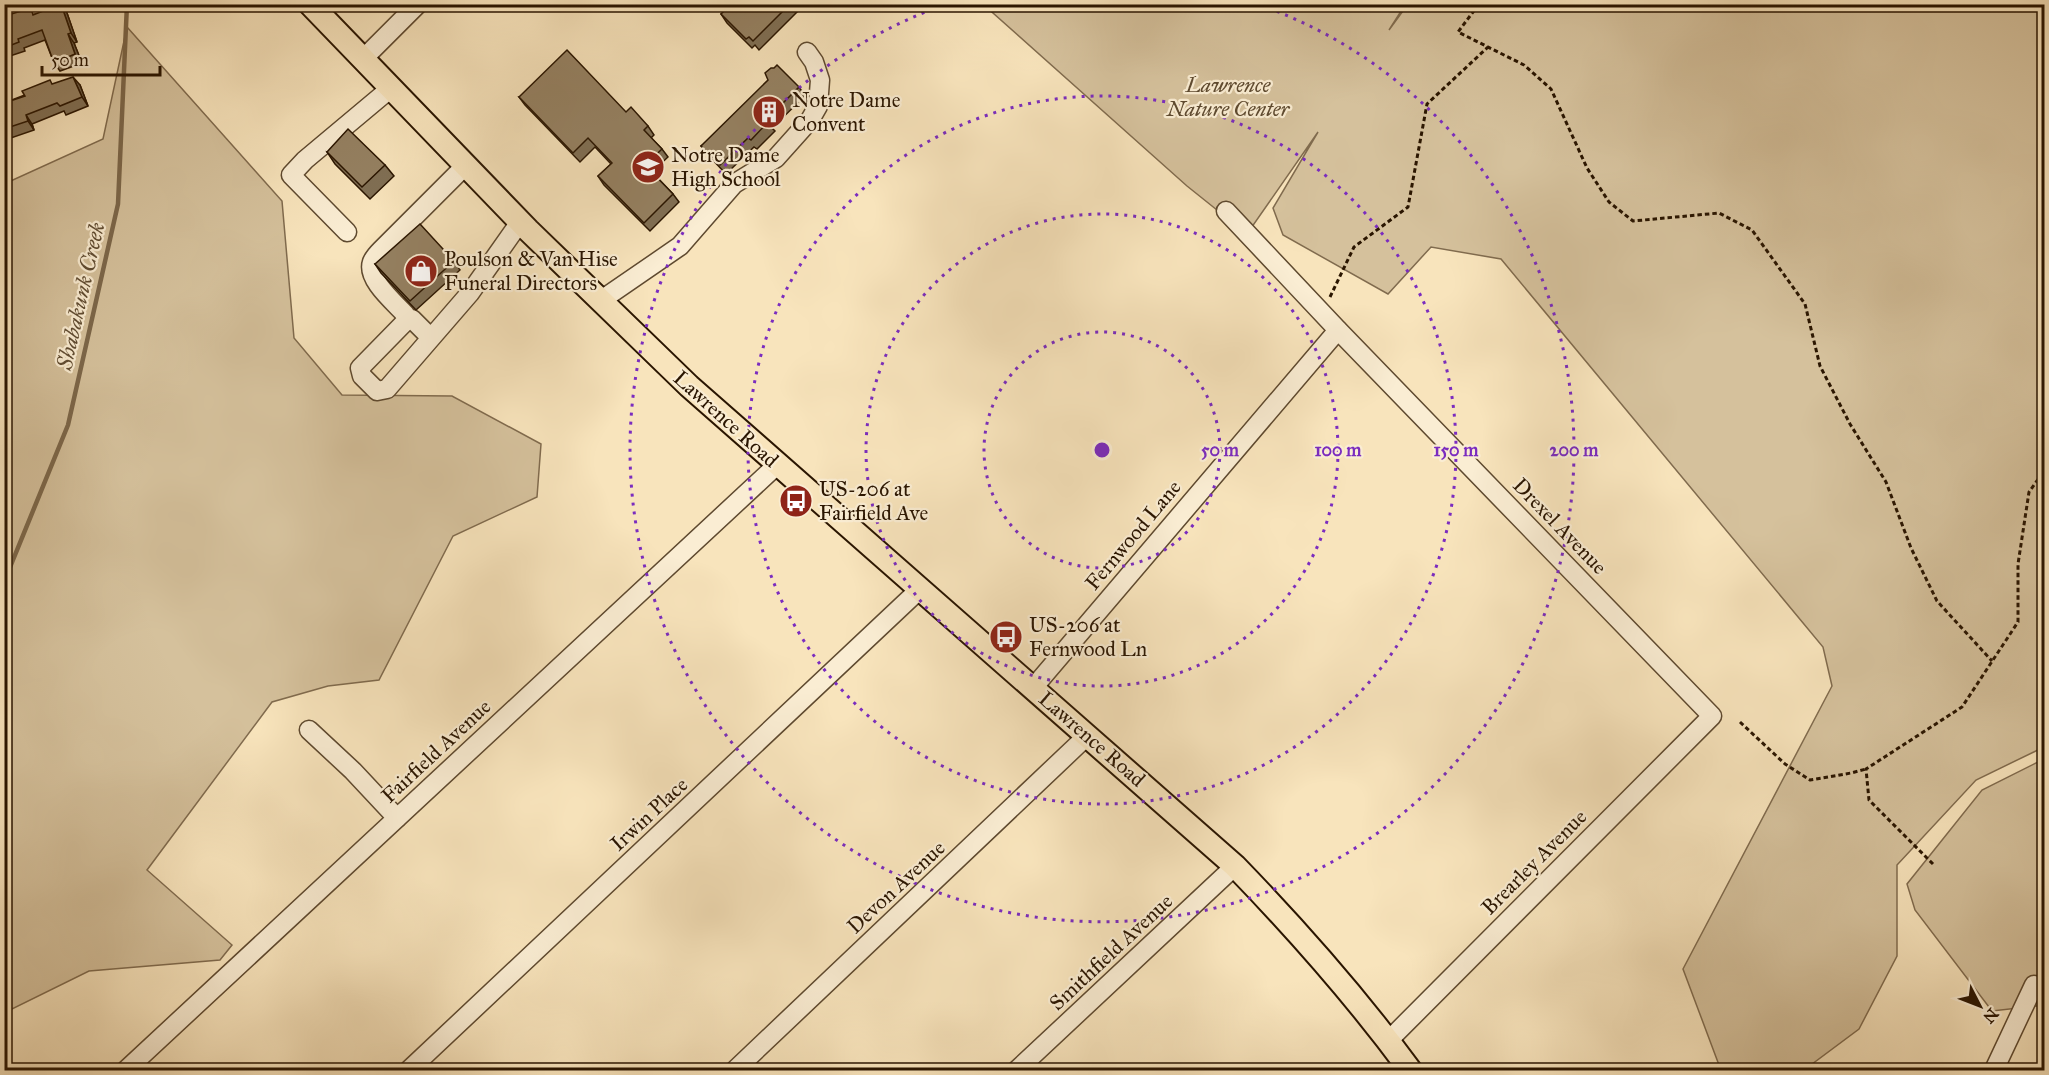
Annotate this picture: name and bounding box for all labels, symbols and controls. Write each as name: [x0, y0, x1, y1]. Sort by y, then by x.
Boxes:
scale bar: [42, 39, 160, 77]
text: 50 m: [51, 49, 89, 71]
park label: Lawrence Nature Center: [1166, 72, 1291, 122]
place label: Notre Dame Convent: [792, 87, 901, 137]
building icon: Notre Dame Convent: [751, 94, 787, 130]
place label: Notre Dame High School: [671, 142, 781, 192]
school or university icon: Notre Dame High School: [630, 149, 666, 185]
water label: Shabakunk Creek: [50, 220, 111, 373]
place label: Poulson & Van Hise Funeral Directors: [444, 246, 618, 296]
shop icon: Poulson & Van Hise Funeral Directors: [403, 253, 439, 289]
street label: Lawrence Road: [668, 365, 784, 473]
text: 50 m: [1201, 439, 1240, 461]
text: 100 m: [1315, 439, 1362, 461]
text: 150 m: [1434, 439, 1479, 461]
text: 200 m: [1550, 439, 1599, 461]
centre of rings: [1092, 440, 1112, 460]
street label: Drexel Avenue: [1508, 472, 1613, 580]
street label: Fernwood Lane: [1079, 474, 1187, 595]
place label: US-206 at Fairfield Ave: [819, 476, 928, 526]
bus stop icon: US-206 at Fairfield Ave: [778, 483, 814, 519]
place label: US-206 at Fernwood Ln: [1029, 612, 1147, 662]
bus stop icon: US-206 at Fernwood Ln: [988, 619, 1024, 655]
street label: Lawrence Road: [1033, 686, 1151, 793]
street label: Fairfield Avenue: [376, 693, 496, 808]
street label: Irwin Place: [605, 771, 693, 856]
street label: Brearley Avenue: [1476, 804, 1592, 920]
street label: Devon Avenue: [841, 835, 951, 939]
street label: Smithfield Avenue: [1044, 888, 1178, 1016]
north arrow: [1950, 976, 2010, 1036]
text: N: [1979, 1004, 2002, 1027]

